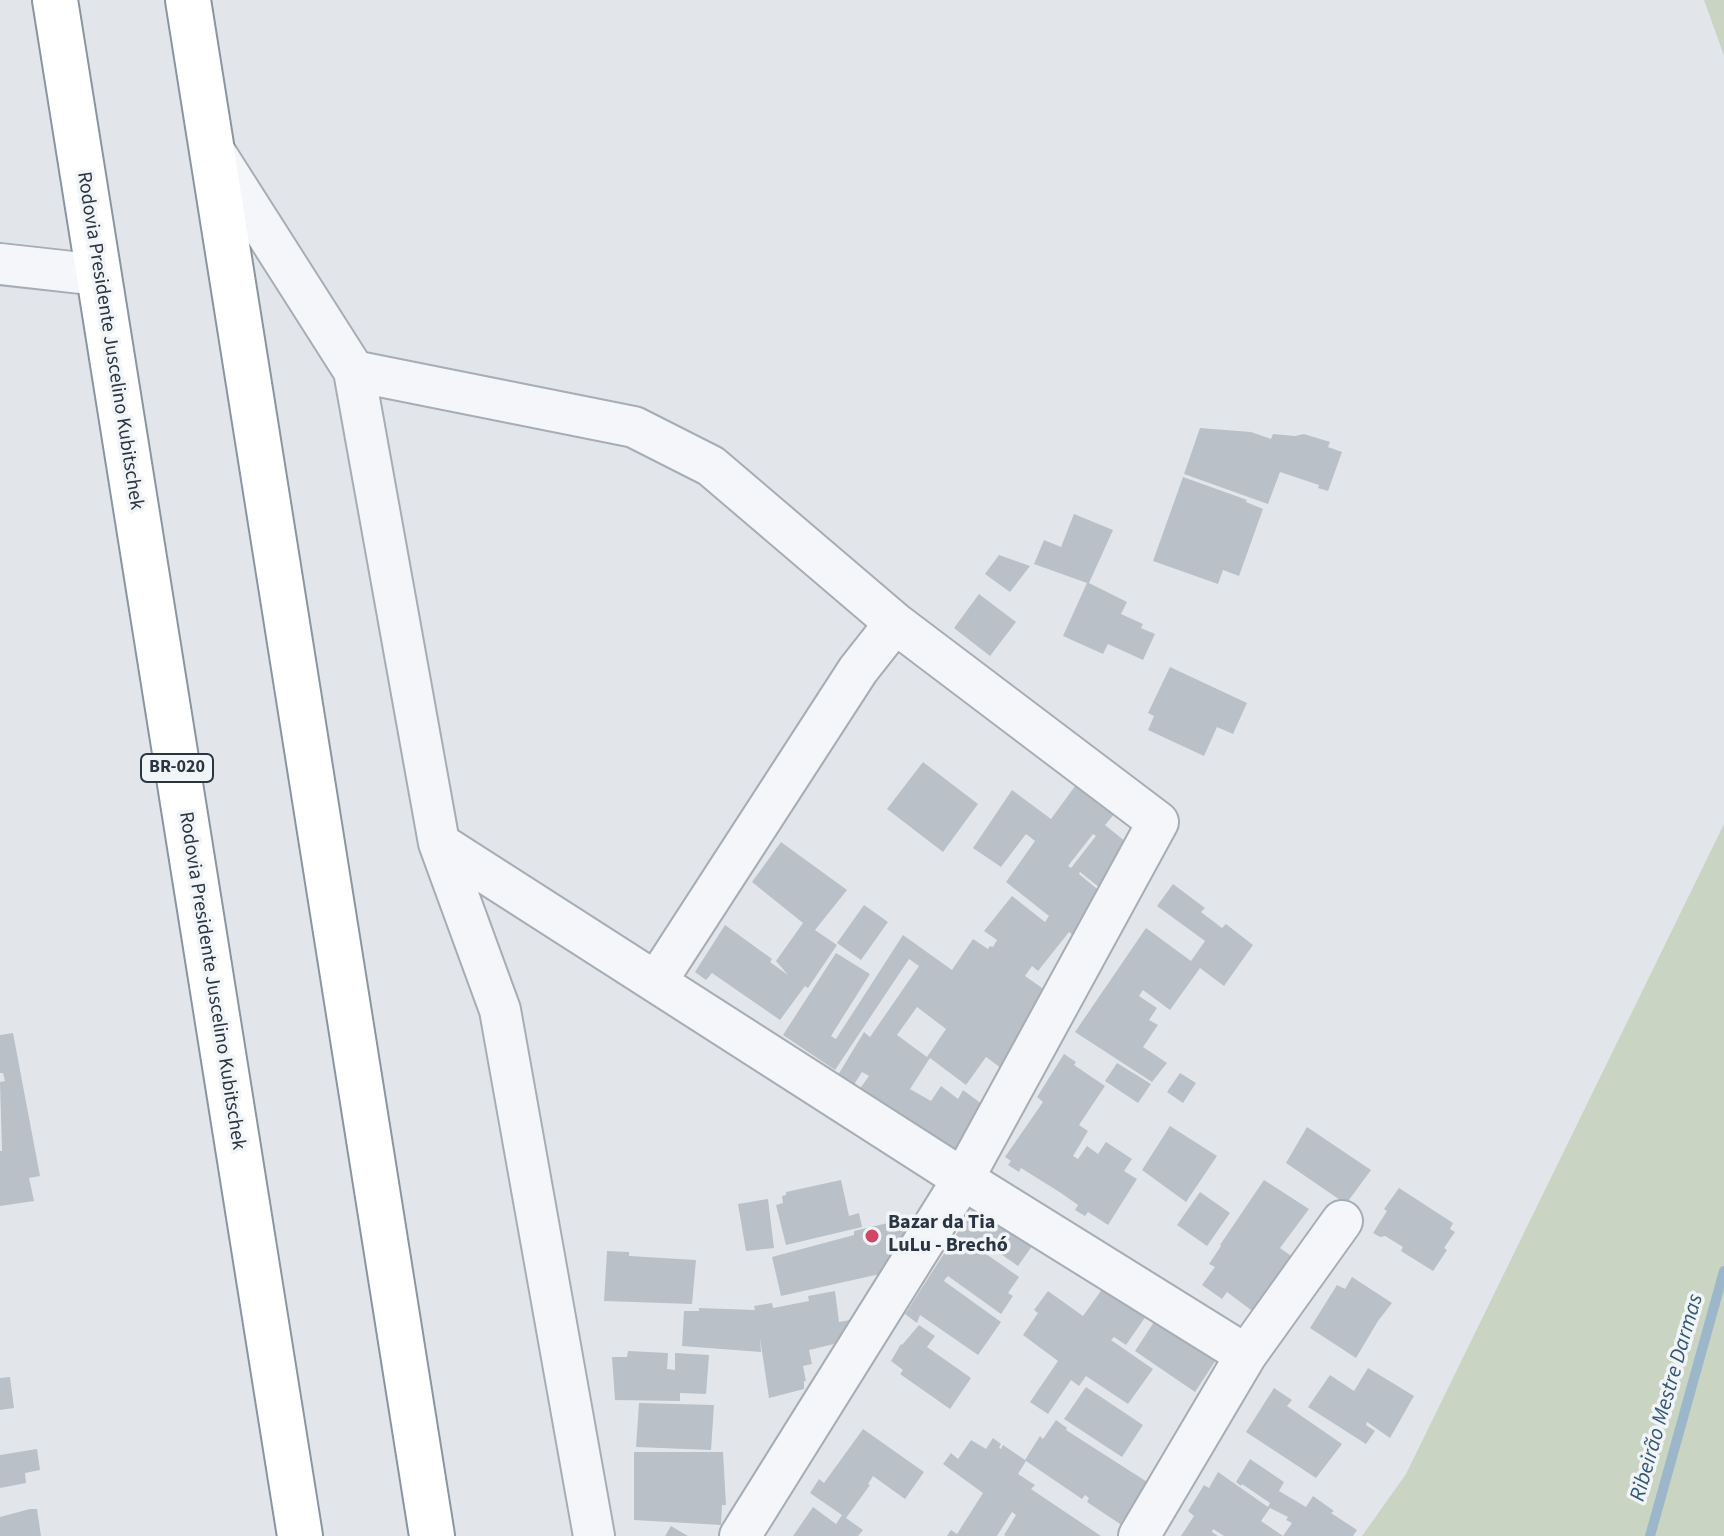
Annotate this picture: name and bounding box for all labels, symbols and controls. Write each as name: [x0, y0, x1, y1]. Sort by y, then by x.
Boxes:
street label: Rodovia Presidente Juscelino Kubitschek: [70, 170, 148, 512]
road number: BR-020: [141, 754, 213, 782]
street label: Rodovia Presidente Juscelino Kubitschek: [172, 810, 250, 1152]
place label: Bazar da Tia LuLu - Brechó: [888, 1212, 1008, 1259]
marker: Bazar da Tia LuLu - Brechó: [863, 1227, 881, 1245]
water label: Ribeirão Mestre Darmas: [1626, 1291, 1710, 1505]

